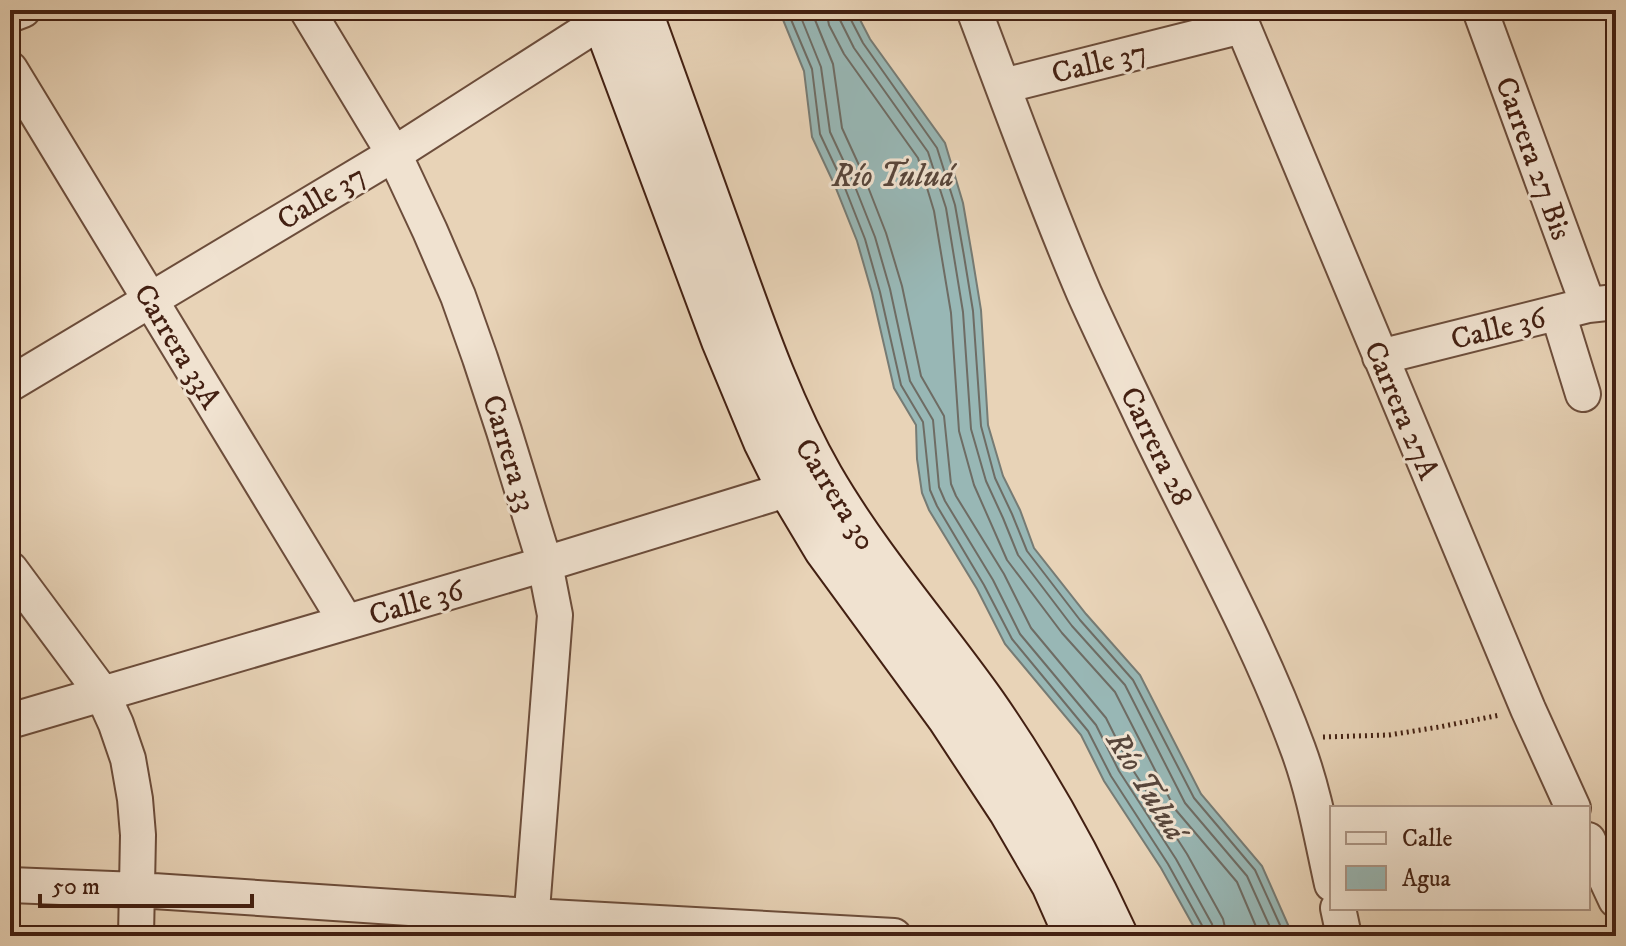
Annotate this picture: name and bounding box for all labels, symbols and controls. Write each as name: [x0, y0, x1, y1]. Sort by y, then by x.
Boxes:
street label: Calle 37: [1048, 34, 1151, 93]
street label: Carrera 27 Bis: [1486, 72, 1579, 245]
water label: Río Tuluá: [831, 157, 957, 197]
street label: Calle 37: [271, 158, 373, 239]
street label: Carrera 33A: [125, 278, 229, 417]
street label: Calle 36: [1447, 300, 1551, 359]
street label: Carrera 27A: [1355, 336, 1447, 486]
street label: Carrera 28: [1111, 381, 1200, 512]
street label: Carrera 33: [473, 391, 544, 516]
street label: Carrera 30: [786, 432, 884, 558]
street label: Calle 36: [365, 572, 469, 634]
water label: Río Tuluá: [1096, 723, 1196, 851]
legend: [1330, 806, 1590, 910]
text: Calle: [1402, 824, 1452, 854]
scale bar: [40, 858, 252, 908]
text: Agua: [1402, 864, 1452, 894]
text: 50 m: [52, 872, 100, 902]

